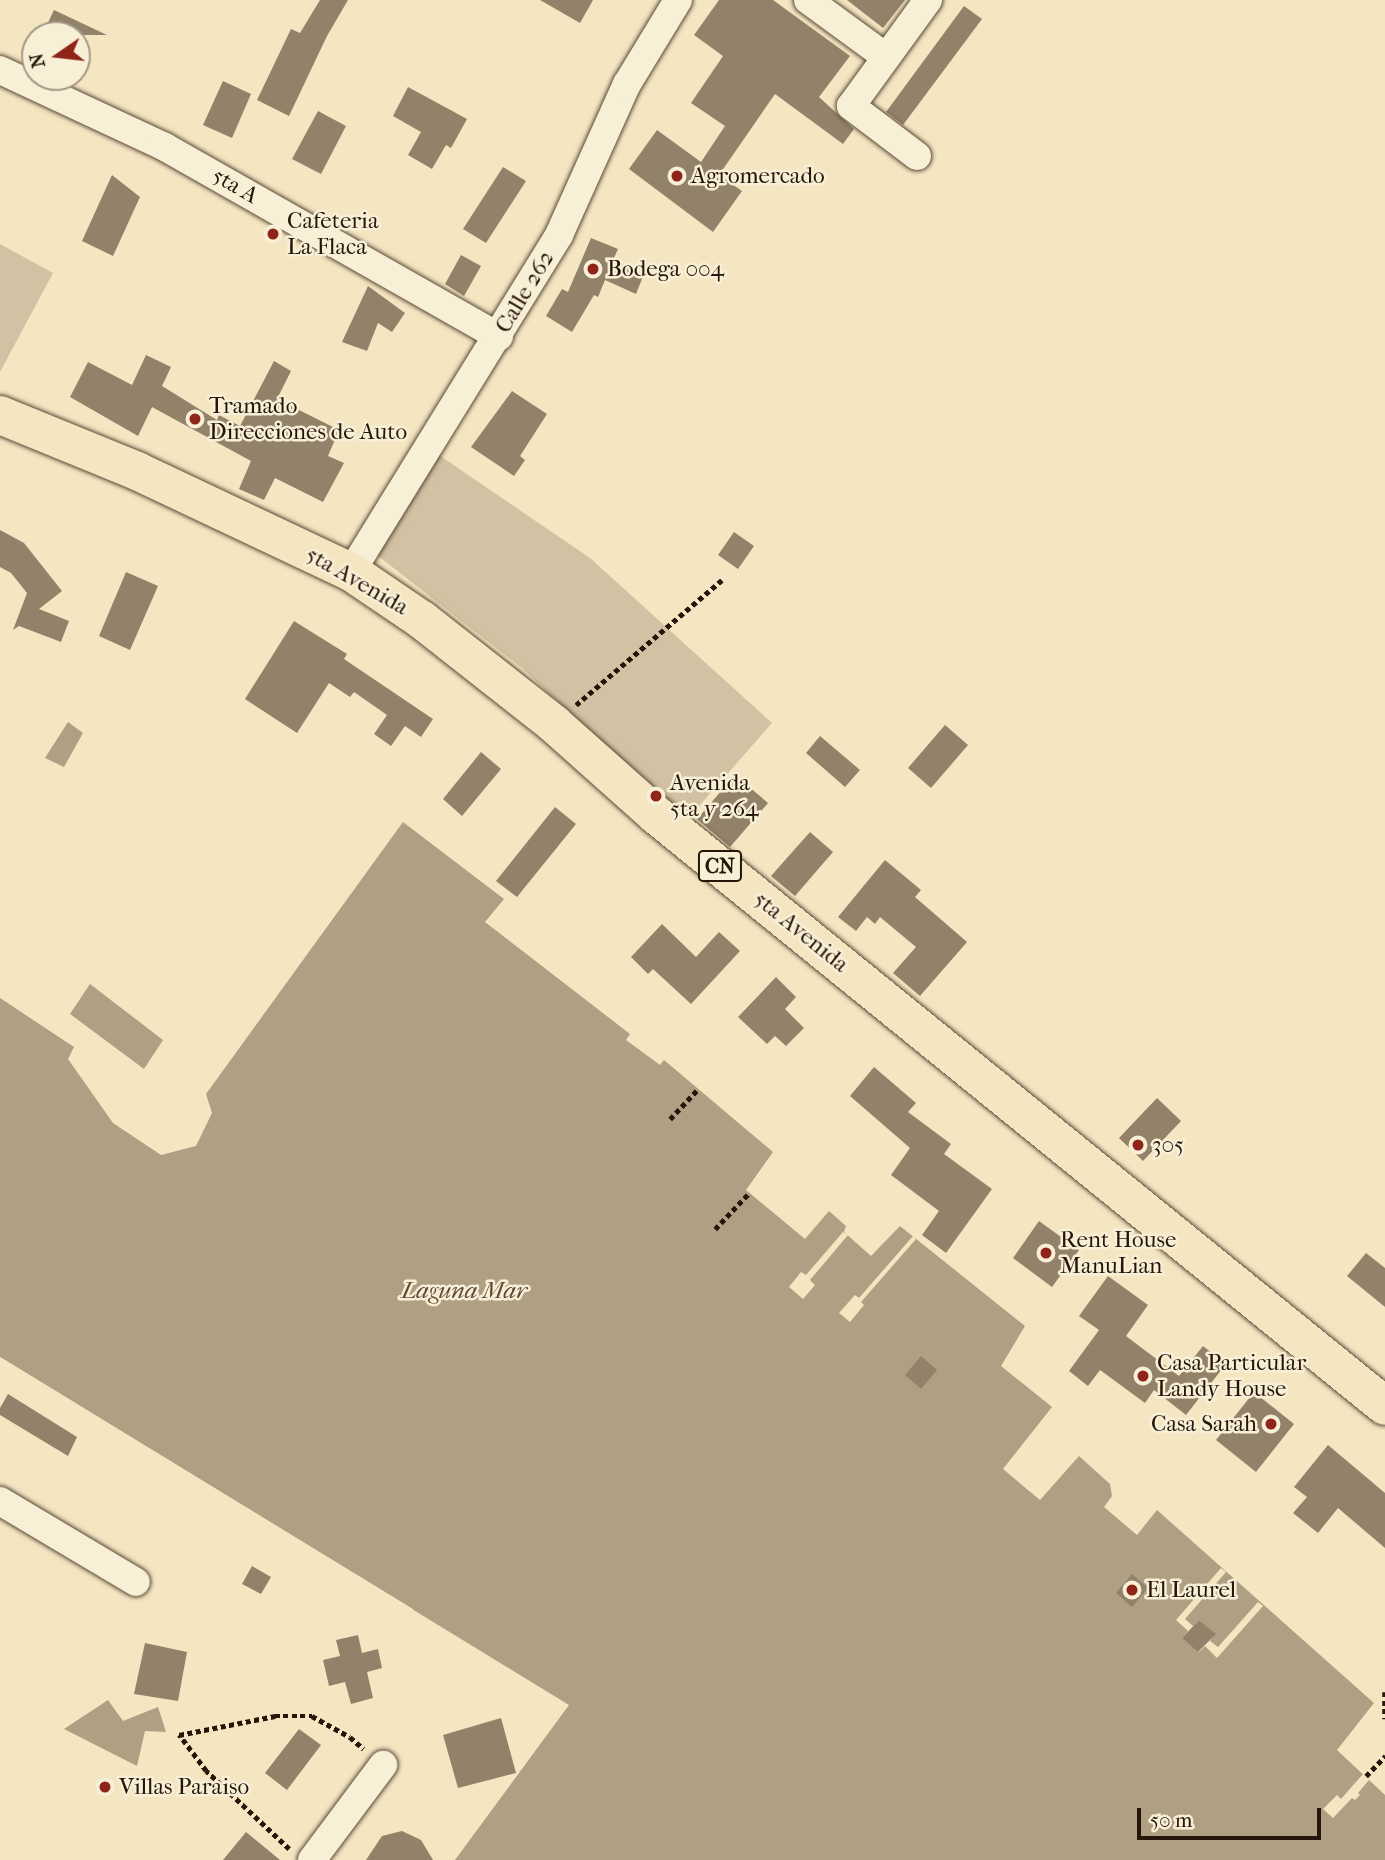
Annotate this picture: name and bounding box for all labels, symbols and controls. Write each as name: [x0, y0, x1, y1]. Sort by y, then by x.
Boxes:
north arrow: [21, 21, 91, 91]
text: N: [25, 51, 50, 70]
street label: 5ta A: [207, 162, 263, 210]
place label: Agromercado: [691, 162, 825, 190]
marker: Agromercado: [669, 168, 685, 184]
place label: Cafeteria La Flaca: [287, 207, 379, 261]
marker: Cafeteria La Flaca: [265, 226, 281, 242]
street label: Calle 262: [490, 246, 560, 338]
place label: Bodega 004: [607, 255, 724, 283]
marker: Bodega 004: [585, 261, 601, 277]
place label: Tramado Direcciones de Auto: [209, 392, 407, 446]
marker: Tramado Direcciones de Auto: [187, 411, 203, 427]
street label: 5ta Avenida: [301, 541, 413, 621]
place label: Avenida 5ta y 264: [670, 769, 759, 823]
marker: Avenida 5ta y 264: [648, 788, 664, 804]
road number: CN: [697, 848, 743, 884]
street label: 5ta Avenida: [748, 885, 854, 979]
place label: 305: [1152, 1131, 1184, 1159]
marker: 305: [1130, 1137, 1146, 1153]
place label: Rent House ManuLian: [1060, 1226, 1176, 1280]
marker: Rent House ManuLian: [1038, 1245, 1054, 1261]
water label: Laguna Mar: [401, 1277, 527, 1305]
place label: Casa Particular Landy House: [1157, 1349, 1306, 1403]
marker: Casa Particular Landy House: [1135, 1368, 1151, 1384]
place label: Casa Sarah: [1151, 1410, 1257, 1438]
marker: Casa Sarah: [1263, 1416, 1279, 1432]
place label: El Laurel: [1146, 1576, 1236, 1604]
marker: El Laurel: [1124, 1582, 1140, 1598]
place label: Villas Paraiso: [119, 1773, 249, 1801]
marker: Villas Paraiso: [97, 1779, 113, 1795]
scale bar: [1140, 1794, 1324, 1838]
text: 50 m: [1150, 1808, 1193, 1832]

